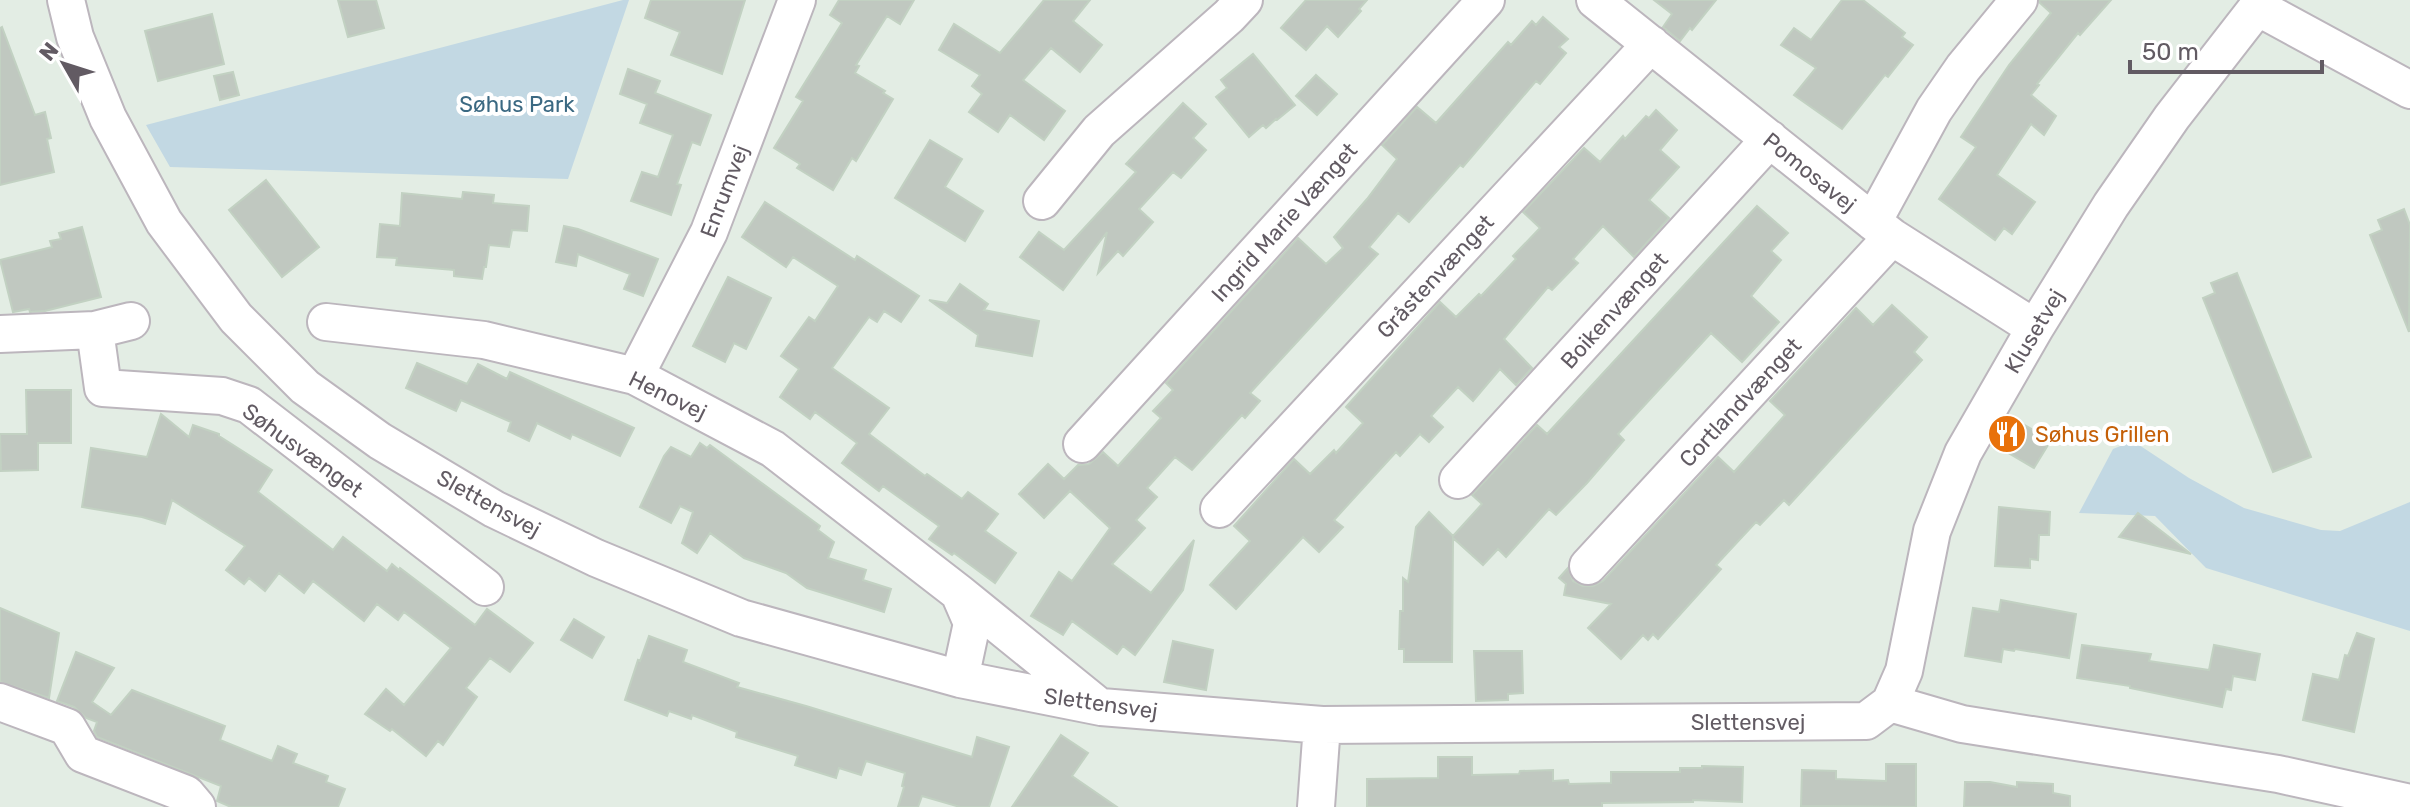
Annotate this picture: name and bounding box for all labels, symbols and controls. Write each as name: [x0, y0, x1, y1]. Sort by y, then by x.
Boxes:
north arrow: [24, 24, 104, 104]
scale bar: [2130, 24, 2322, 74]
text: N: [33, 37, 64, 66]
text: 50 m: [2142, 38, 2199, 66]
park label: Søhus Park: [459, 91, 575, 118]
street label: Pomosavej: [1758, 127, 1862, 218]
street label: Ingrid Marie Vænget: [1206, 137, 1363, 308]
street label: Enrumvej: [694, 141, 754, 241]
street label: Gråstenvænget: [1371, 209, 1500, 344]
street label: Boikenvænget: [1555, 246, 1674, 374]
street label: Klusetvej: [1999, 284, 2070, 378]
street label: Cortlandvænget: [1674, 332, 1807, 473]
street label: Henovej: [624, 365, 711, 426]
street label: Søhusvænget: [237, 398, 369, 503]
restaurant icon: Søhus Grillen: [1986, 413, 2028, 455]
place label: Søhus Grillen: [2035, 421, 2170, 448]
street label: Slettensvej: [432, 464, 545, 543]
street label: Slettensvej: [1042, 682, 1160, 725]
street label: Slettensvej: [1691, 709, 1805, 736]

